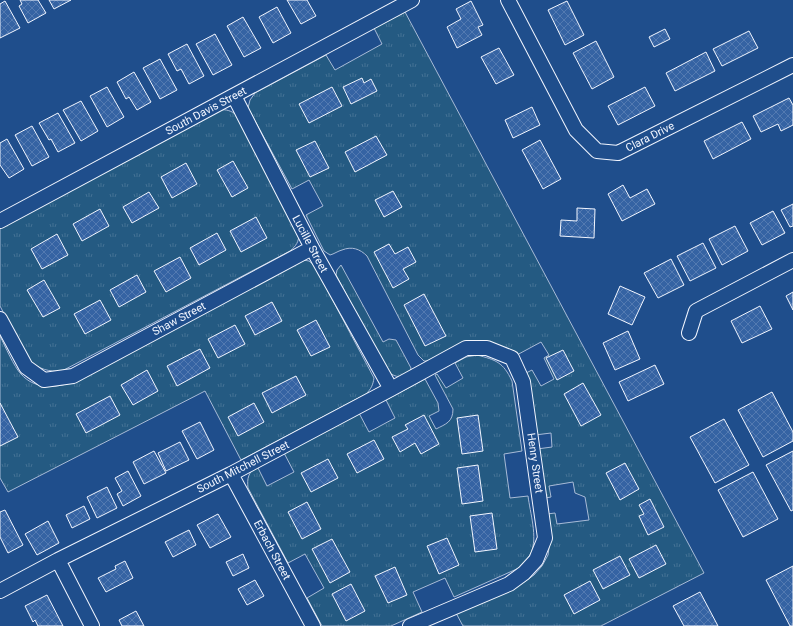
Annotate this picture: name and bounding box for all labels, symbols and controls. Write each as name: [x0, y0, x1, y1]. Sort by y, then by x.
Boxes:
street label: South Davis Street: [163, 84, 249, 138]
street label: Clara Drive: [624, 119, 677, 155]
street label: Lucille Street: [289, 213, 331, 275]
street label: Shaw Street: [150, 299, 208, 338]
street label: Henry Street: [524, 432, 546, 494]
street label: South Mitchell Street: [195, 438, 292, 496]
street label: Erbach Street: [251, 518, 293, 582]

